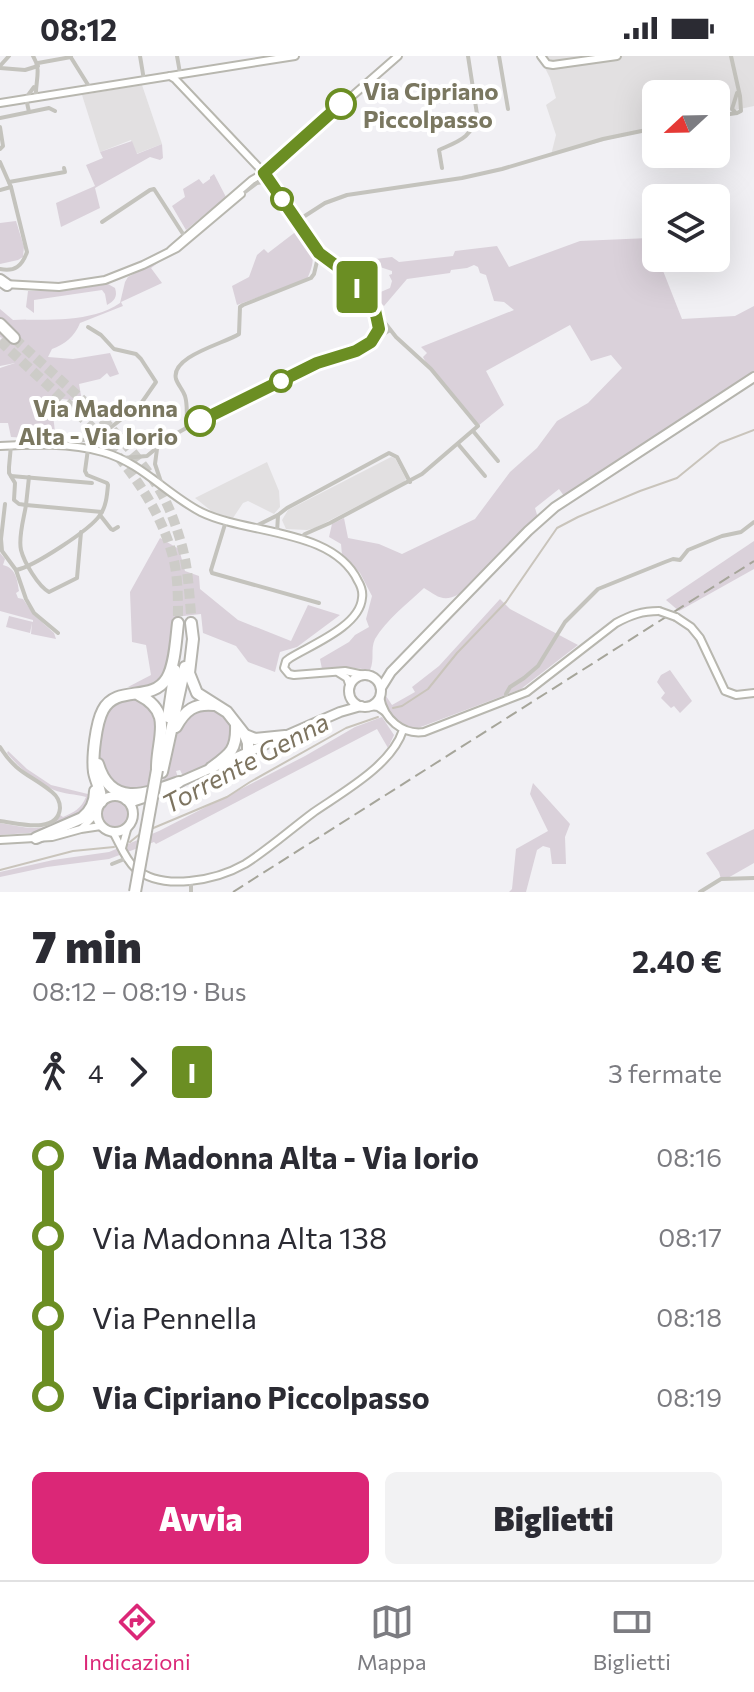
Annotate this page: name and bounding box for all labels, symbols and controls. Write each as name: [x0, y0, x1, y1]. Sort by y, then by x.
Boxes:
text: 08:12: [40, 10, 117, 47]
place label: Via Cipriano Piccolpasso: [363, 76, 499, 133]
north arrow: [642, 80, 730, 168]
map controls: [642, 80, 730, 272]
marker: Via Cipriano Piccolpasso: [326, 89, 356, 119]
button: layers: [642, 184, 730, 272]
unlabelled marker: [271, 188, 293, 210]
line badge: I: [331, 261, 383, 313]
text: I: [353, 270, 361, 304]
unlabelled marker: [270, 370, 292, 392]
place label: Via Madonna Alta - Via Iorio: [18, 393, 178, 450]
marker: Via Madonna Alta - Via Iorio: [185, 406, 215, 436]
water label: Torrente Genna: [156, 705, 334, 819]
text: 7 min: [32, 918, 142, 972]
text: 2.40 €: [632, 942, 722, 979]
text: 08:12 – 08:19 · Bus: [32, 975, 247, 1006]
icon: walk: [32, 1050, 76, 1094]
icon: forward: [116, 1050, 160, 1094]
text: I: [188, 1055, 196, 1089]
text: 4: [88, 1057, 104, 1088]
text: 3 fermate: [608, 1057, 722, 1088]
text: Via Madonna Alta - Via Iorio: [92, 1138, 479, 1175]
text: 08:16: [656, 1141, 722, 1172]
text: Via Madonna Alta 138: [92, 1218, 387, 1255]
text: 08:17: [658, 1221, 722, 1252]
text: Via Pennella: [92, 1298, 257, 1335]
text: 08:18: [656, 1301, 722, 1332]
text: Via Cipriano Piccolpasso: [92, 1378, 430, 1415]
text: 08:19: [656, 1381, 722, 1412]
button: Avvia: [32, 1472, 369, 1564]
button: Biglietti: [385, 1472, 722, 1564]
tab: Indicazioni: [83, 1600, 191, 1675]
tab: Mappa: [357, 1600, 427, 1675]
tab: Biglietti: [593, 1600, 671, 1675]

